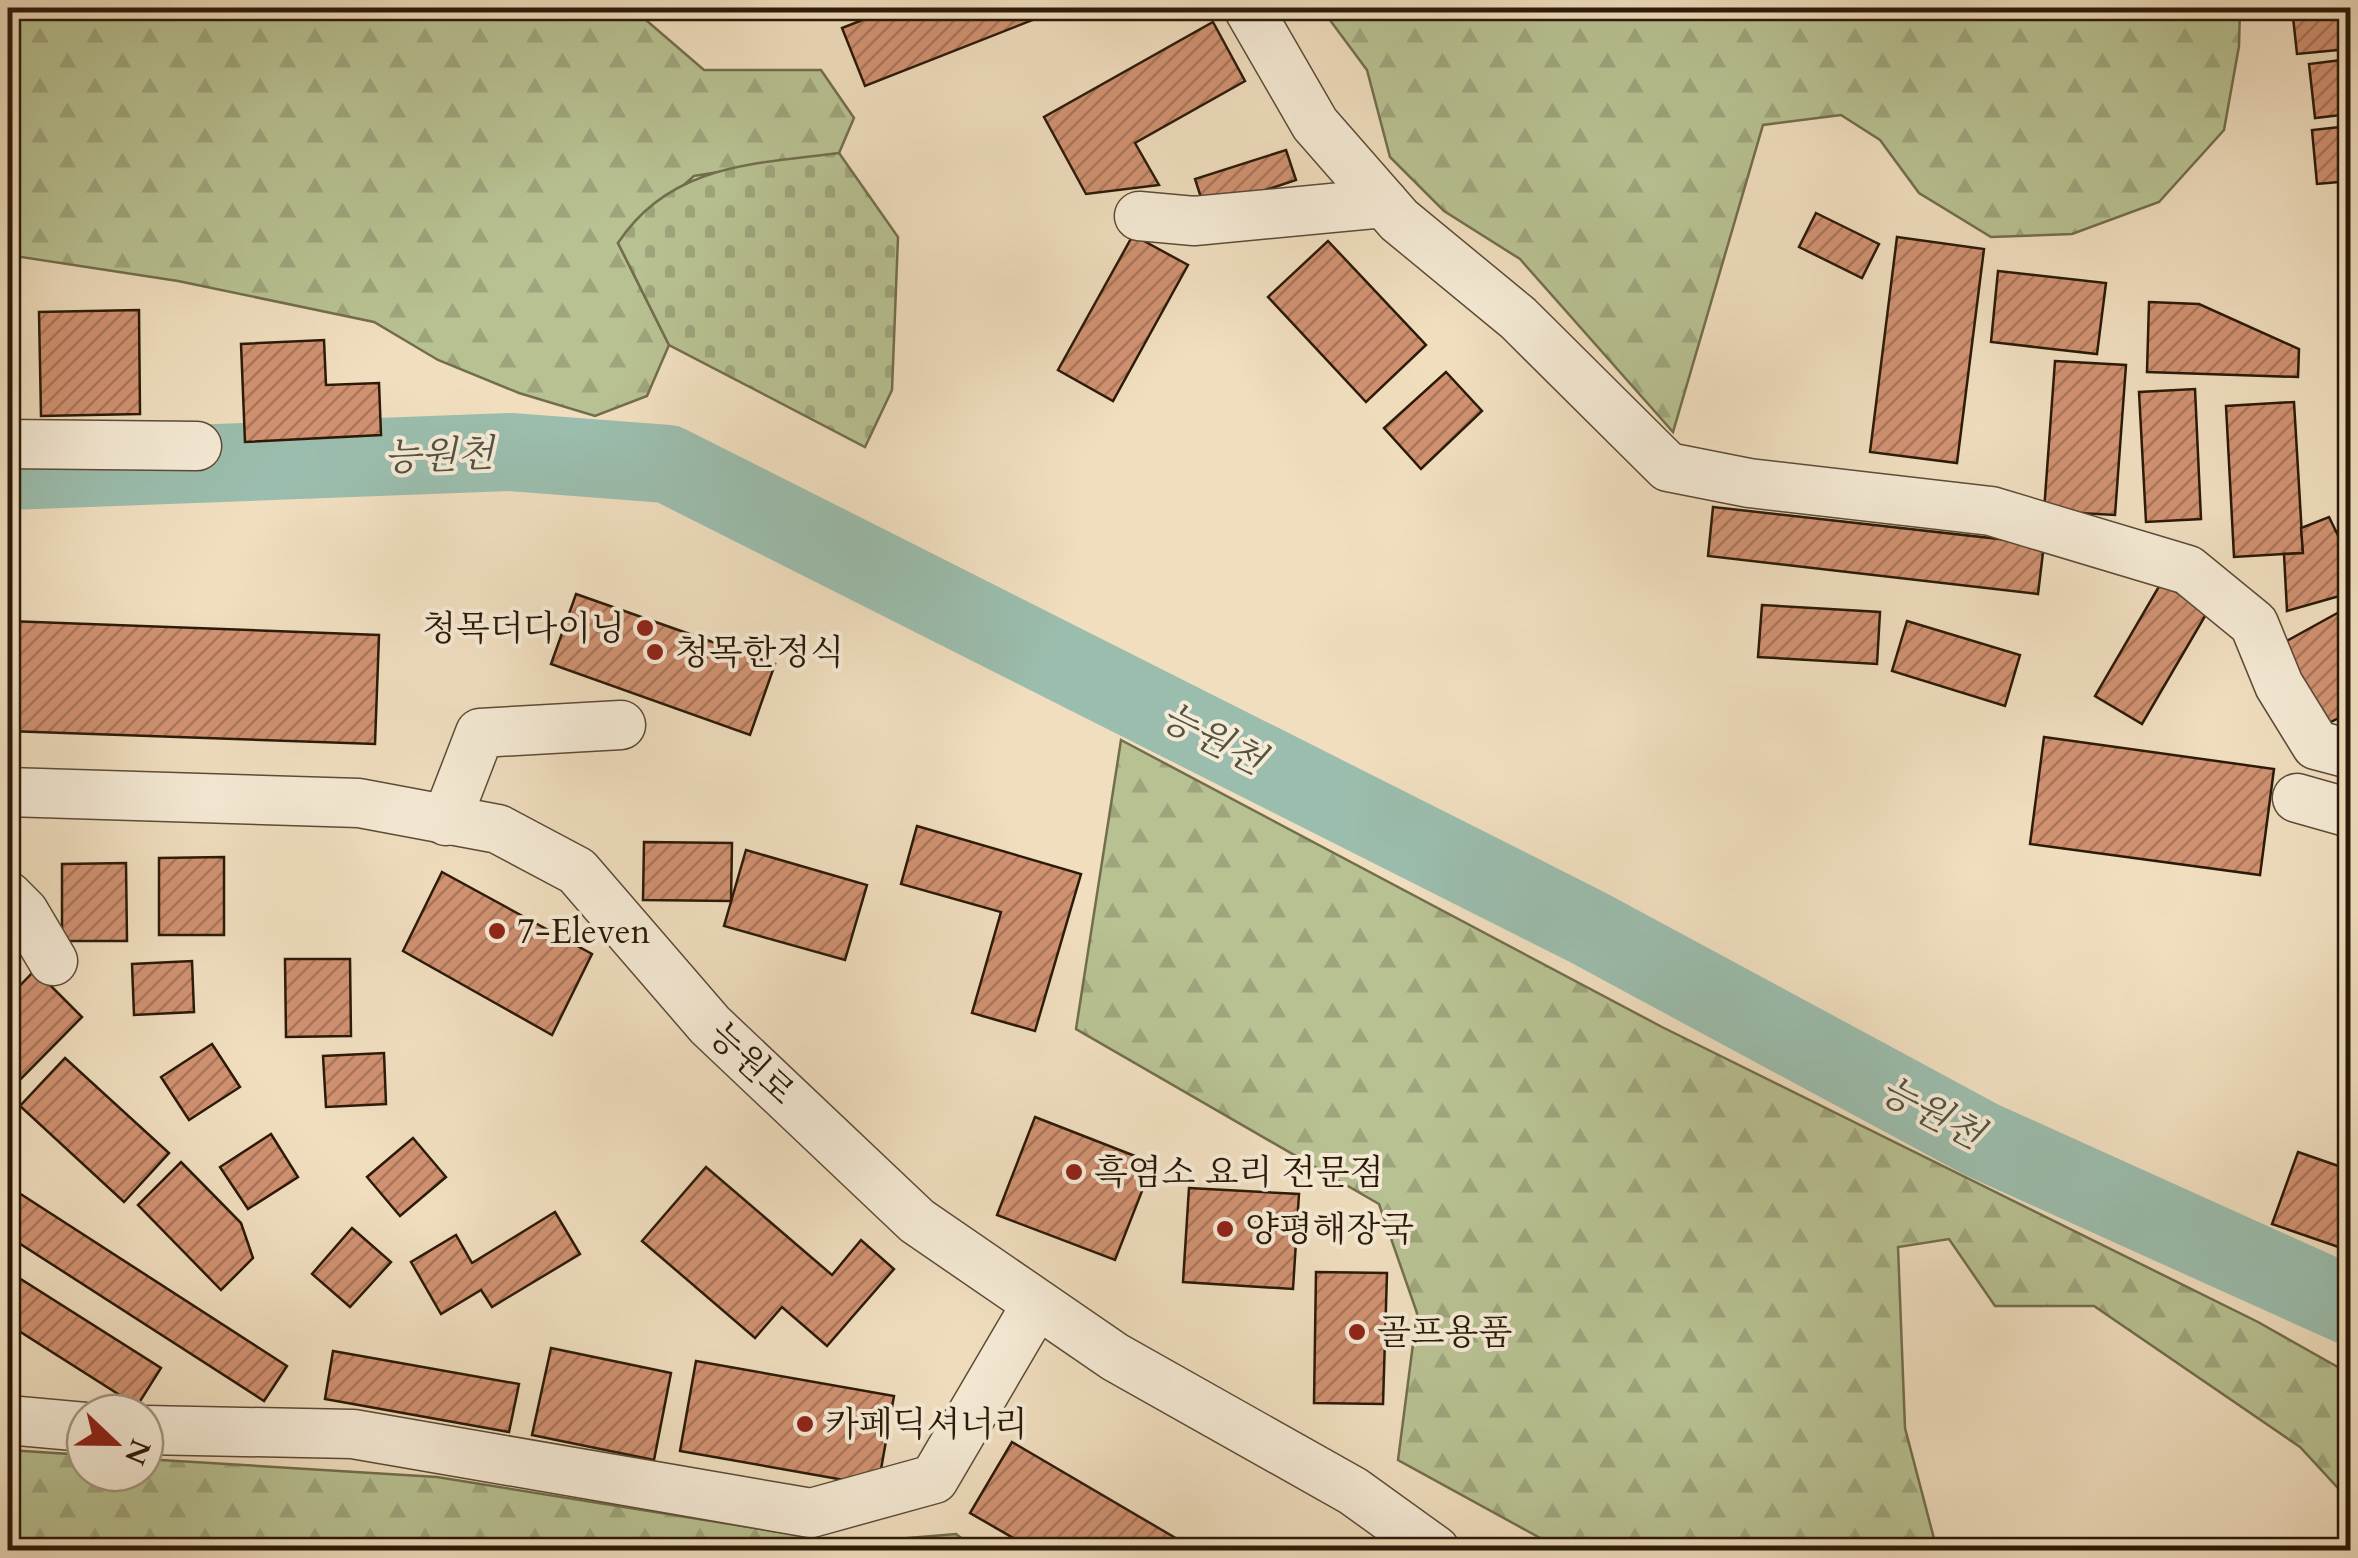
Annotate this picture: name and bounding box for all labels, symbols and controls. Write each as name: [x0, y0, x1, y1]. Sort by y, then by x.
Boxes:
water label: 능원천: [383, 428, 497, 484]
place label: 청목더다이닝: [422, 605, 625, 653]
marker: 청목더다이닝: [634, 617, 656, 639]
place label: 청목한정식: [675, 629, 844, 677]
marker: 청목한정식: [644, 641, 666, 663]
water label: 능원천: [1152, 691, 1275, 788]
place label: 7-Eleven: [517, 908, 651, 956]
marker: 7-Eleven: [486, 920, 508, 942]
street label: 능원로: [698, 1012, 805, 1116]
water label: 능원천: [1871, 1064, 1994, 1163]
place label: 흑염소 요리 전문점: [1094, 1149, 1383, 1197]
marker: 흑염소 요리 전문점: [1063, 1161, 1085, 1183]
place label: 양평해장국: [1245, 1206, 1414, 1254]
marker: 양평해장국: [1214, 1218, 1236, 1240]
place label: 골프용품: [1377, 1309, 1512, 1357]
marker: 골프용품: [1346, 1321, 1368, 1343]
north arrow: [65, 1393, 165, 1493]
place label: 카페딕셔너리: [825, 1401, 1028, 1449]
marker: 카페딕셔너리: [794, 1413, 816, 1435]
text: N: [115, 1434, 159, 1470]

